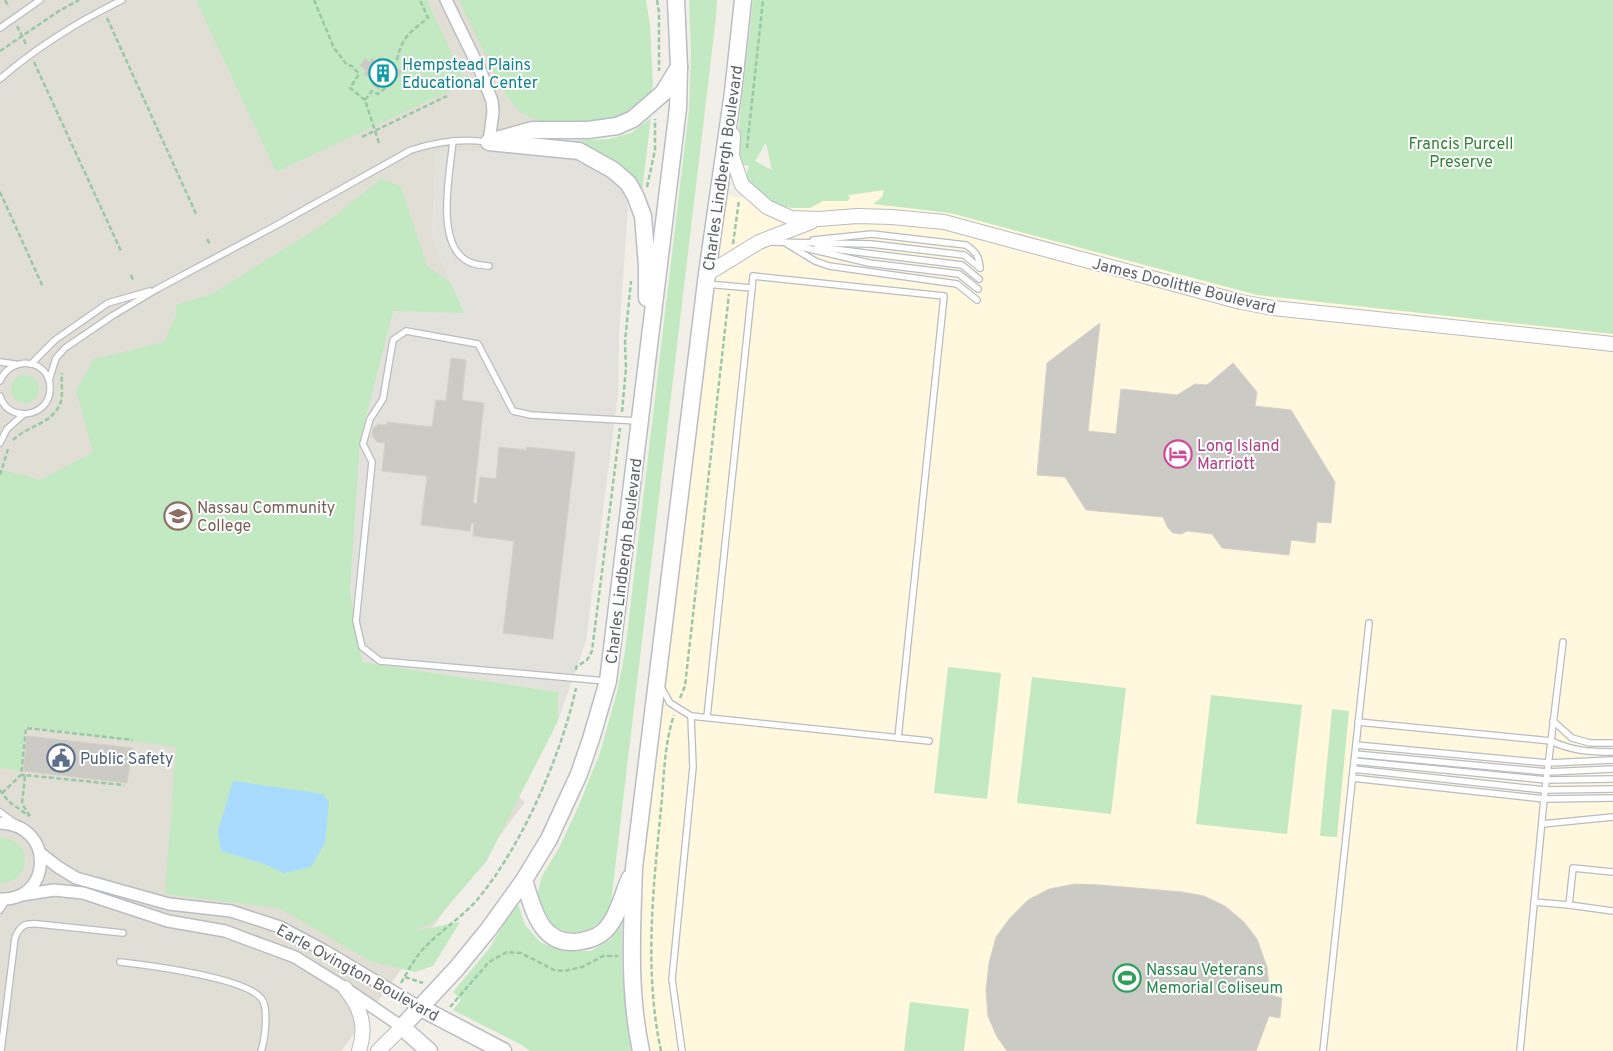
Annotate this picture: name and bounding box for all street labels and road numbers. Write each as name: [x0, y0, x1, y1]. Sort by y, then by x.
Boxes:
street label: Charles Lindbergh Boulevard: [700, 64, 748, 272]
street label: James Doolittle Boulevard: [1090, 254, 1277, 319]
street label: Charles Lindbergh Boulevard: [602, 457, 648, 665]
street label: Earle Ovington Boulevard: [272, 921, 442, 1027]

